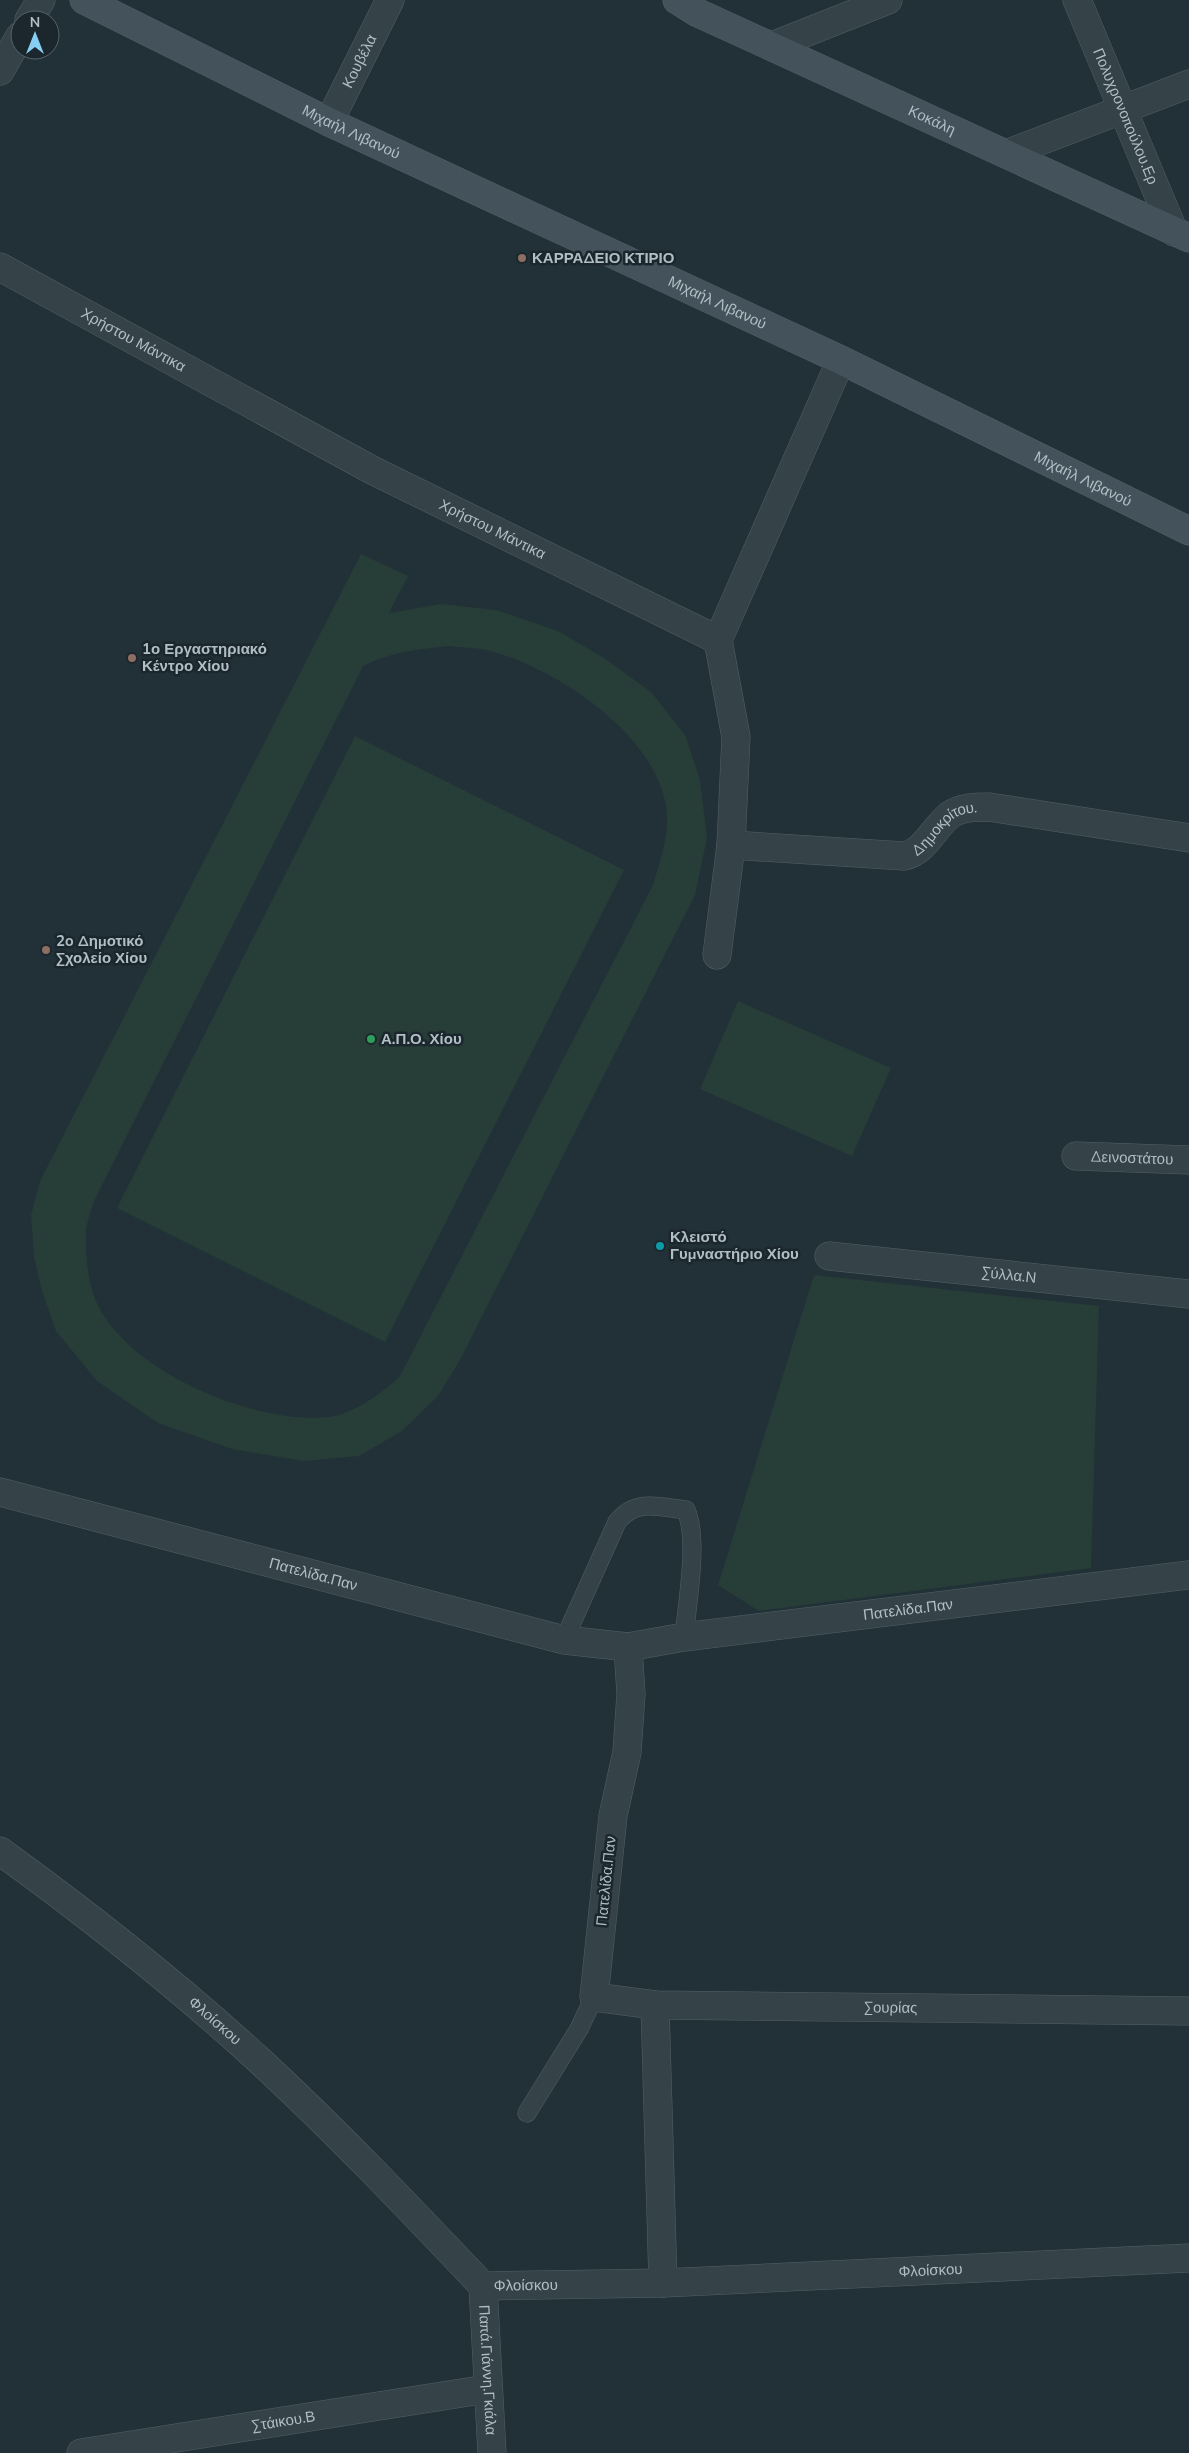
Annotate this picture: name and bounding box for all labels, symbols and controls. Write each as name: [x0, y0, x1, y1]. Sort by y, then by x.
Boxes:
north arrow: [10, 10, 60, 60]
text: N: [30, 13, 40, 32]
street label: Κουβέλα: [338, 31, 381, 91]
street label: Πολυχρονοπούλου.Ερ: [1088, 45, 1163, 187]
street label: Μιχαήλ Λιβανού: [299, 100, 404, 164]
street label: Κοκάλη: [905, 101, 959, 140]
place label: ΚΑΡΡΑΔΕΙΟ ΚΤΙΡΙΟ: [532, 248, 675, 268]
marker: ΚΑΡΡΑΔΕΙΟ ΚΤΙΡΙΟ: [516, 252, 528, 264]
street label: Μιχαήλ Λιβανού: [665, 271, 770, 334]
street label: Χρήστου Μάντικα: [78, 303, 190, 377]
street label: Μιχαήλ Λιβανού: [1031, 446, 1135, 511]
street label: Χρήστου Μάντικα: [436, 495, 549, 564]
place label: 1ο Εργαστηριακό Κέντρο Χίου: [142, 639, 267, 676]
marker: 1ο Εργαστηριακό Κέντρο Χίου: [126, 652, 138, 664]
street label: Δημοκρίτου.: [908, 797, 978, 861]
place label: 2o Δημοτικό Σχολείο Χίου: [56, 931, 147, 968]
marker: 2o Δημοτικό Σχολείο Χίου: [40, 944, 52, 956]
place label: Α.Π.Ο. Χίου: [381, 1029, 462, 1049]
marker: Α.Π.Ο. Χίου: [365, 1033, 377, 1045]
street label: Δεινοστάτου: [1090, 1147, 1174, 1169]
place label: Κλειστό Γυμναστήριο Χίου: [670, 1227, 799, 1264]
marker: Κλειστό Γυμναστήριο Χίου: [654, 1240, 666, 1252]
street label: Σύλλα.Ν: [981, 1262, 1037, 1288]
street label: Πατελίδα.Παν: [267, 1553, 360, 1595]
street label: Πατελίδα.Παν: [862, 1594, 954, 1625]
street label: Πατελίδα.Παν: [591, 1835, 621, 1927]
street label: Φλοίσκου: [184, 1992, 246, 2049]
street label: Σουρίας: [864, 1997, 918, 2018]
street label: Φλοίσκου: [898, 2259, 963, 2282]
street label: Φλοίσκου: [494, 2275, 558, 2296]
street label: Παπά.Γιάννη.Γκιάλα: [474, 2304, 501, 2436]
street label: Στάικου.Β: [250, 2406, 317, 2436]

